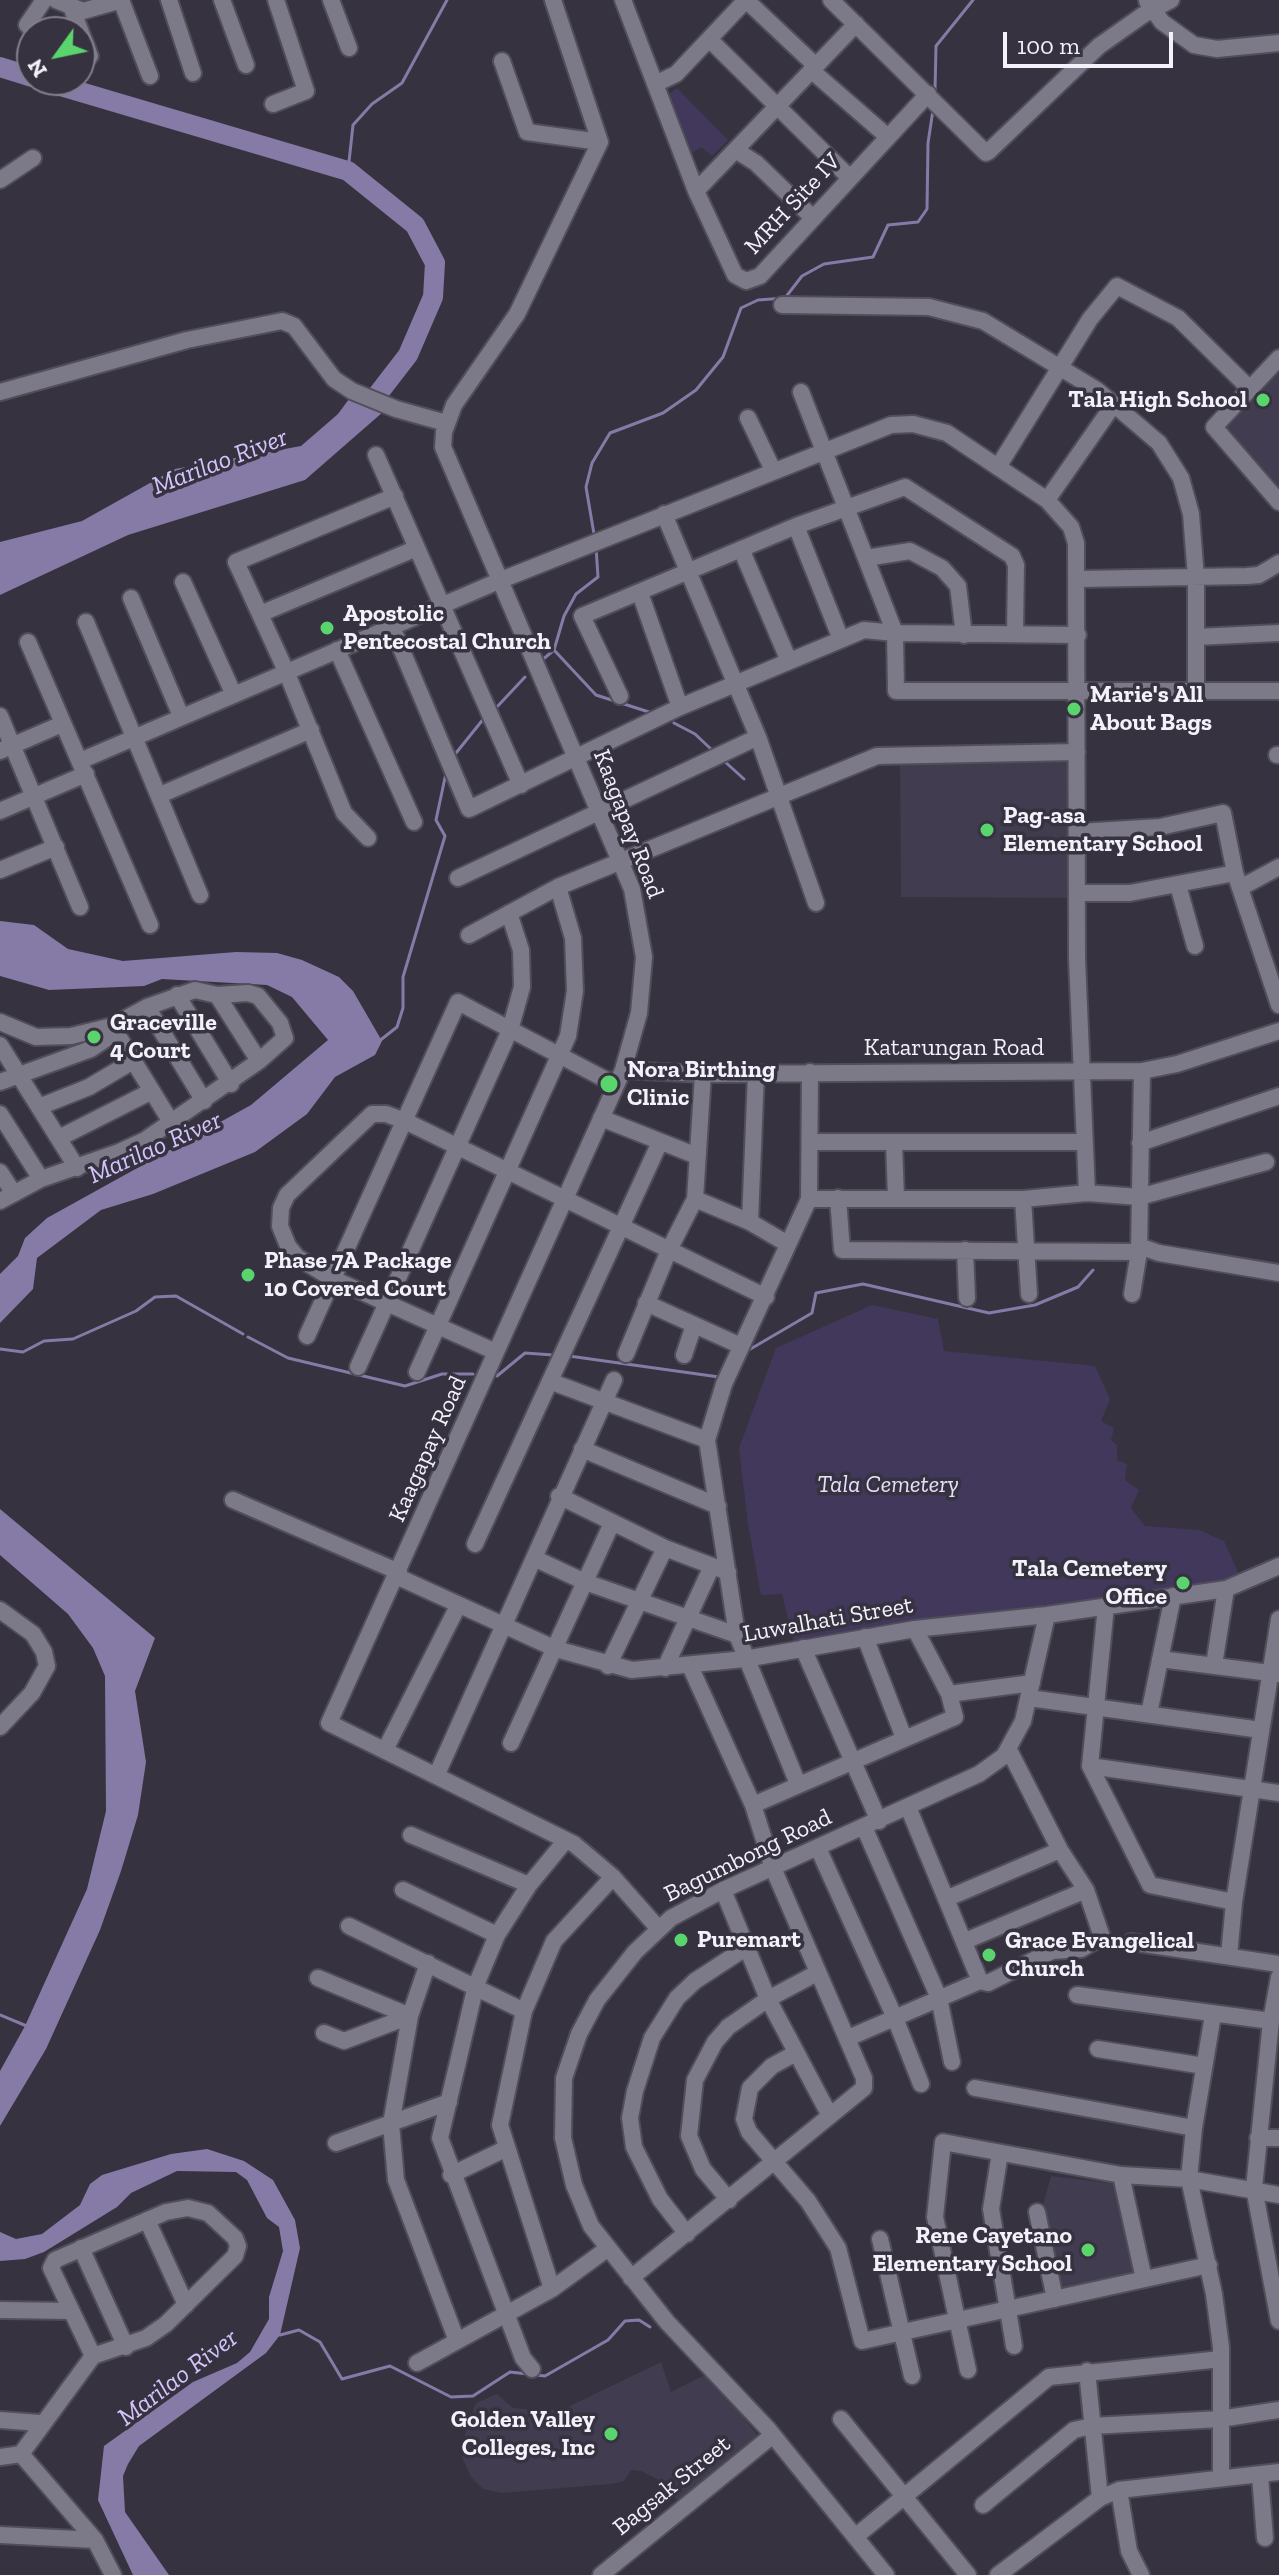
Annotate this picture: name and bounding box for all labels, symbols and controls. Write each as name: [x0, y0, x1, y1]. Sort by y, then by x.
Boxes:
north arrow: [16, 16, 96, 96]
scale bar: [1007, 16, 1177, 66]
text: 100 m: [1017, 31, 1080, 60]
text: N: [21, 54, 53, 83]
street label: MRH Site IV: [739, 147, 847, 261]
place label: Tala High School: [1068, 386, 1247, 414]
marker: Tala High School: [1254, 391, 1272, 409]
water label: Marilao River: [148, 422, 292, 502]
place label: Apostolic Pentecostal Church: [343, 600, 551, 656]
marker: Apostolic Pentecostal Church: [318, 619, 336, 637]
place label: Marie's All About Bags: [1090, 681, 1212, 737]
marker: Marie's All About Bags: [1065, 700, 1083, 718]
street label: Kaagapay Road: [586, 746, 670, 902]
place label: Pag-asa Elementary School: [1003, 802, 1203, 858]
marker: Pag-asa Elementary School: [978, 821, 996, 839]
place label: Graceville 4 Court: [110, 1009, 217, 1065]
marker: Graceville 4 Court: [85, 1028, 103, 1046]
street label: Katarungan Road: [864, 1034, 1044, 1062]
place label: Nora Birthing Clinic: [627, 1056, 776, 1112]
marker: Nora Birthing Clinic: [598, 1073, 620, 1095]
water label: Marilao River: [84, 1105, 226, 1191]
place label: Phase 7A Package 10 Covered Court: [264, 1247, 452, 1303]
marker: Phase 7A Package 10 Covered Court: [239, 1266, 257, 1284]
street label: Kaagapay Road: [383, 1371, 473, 1527]
park label: Tala Cemetery: [817, 1471, 959, 1499]
place label: Tala Cemetery Office: [1012, 1555, 1167, 1611]
marker: Tala Cemetery Office: [1174, 1574, 1192, 1592]
street label: Luwalhati Street: [741, 1591, 915, 1649]
street label: Bagumbong Road: [660, 1803, 836, 1909]
place label: Puremart: [697, 1926, 801, 1954]
place label: Grace Evangelical Church: [1005, 1927, 1194, 1983]
marker: Puremart: [672, 1931, 690, 1949]
marker: Grace Evangelical Church: [980, 1946, 998, 1964]
place label: Rene Cayetano Elementary School: [872, 2222, 1072, 2278]
marker: Rene Cayetano Elementary School: [1079, 2241, 1097, 2259]
water label: Marilao River: [112, 2323, 244, 2433]
place label: Golden Valley Colleges, Inc: [451, 2406, 595, 2462]
marker: Golden Valley Colleges, Inc: [602, 2425, 620, 2443]
street label: Bagsak Street: [608, 2430, 736, 2542]

